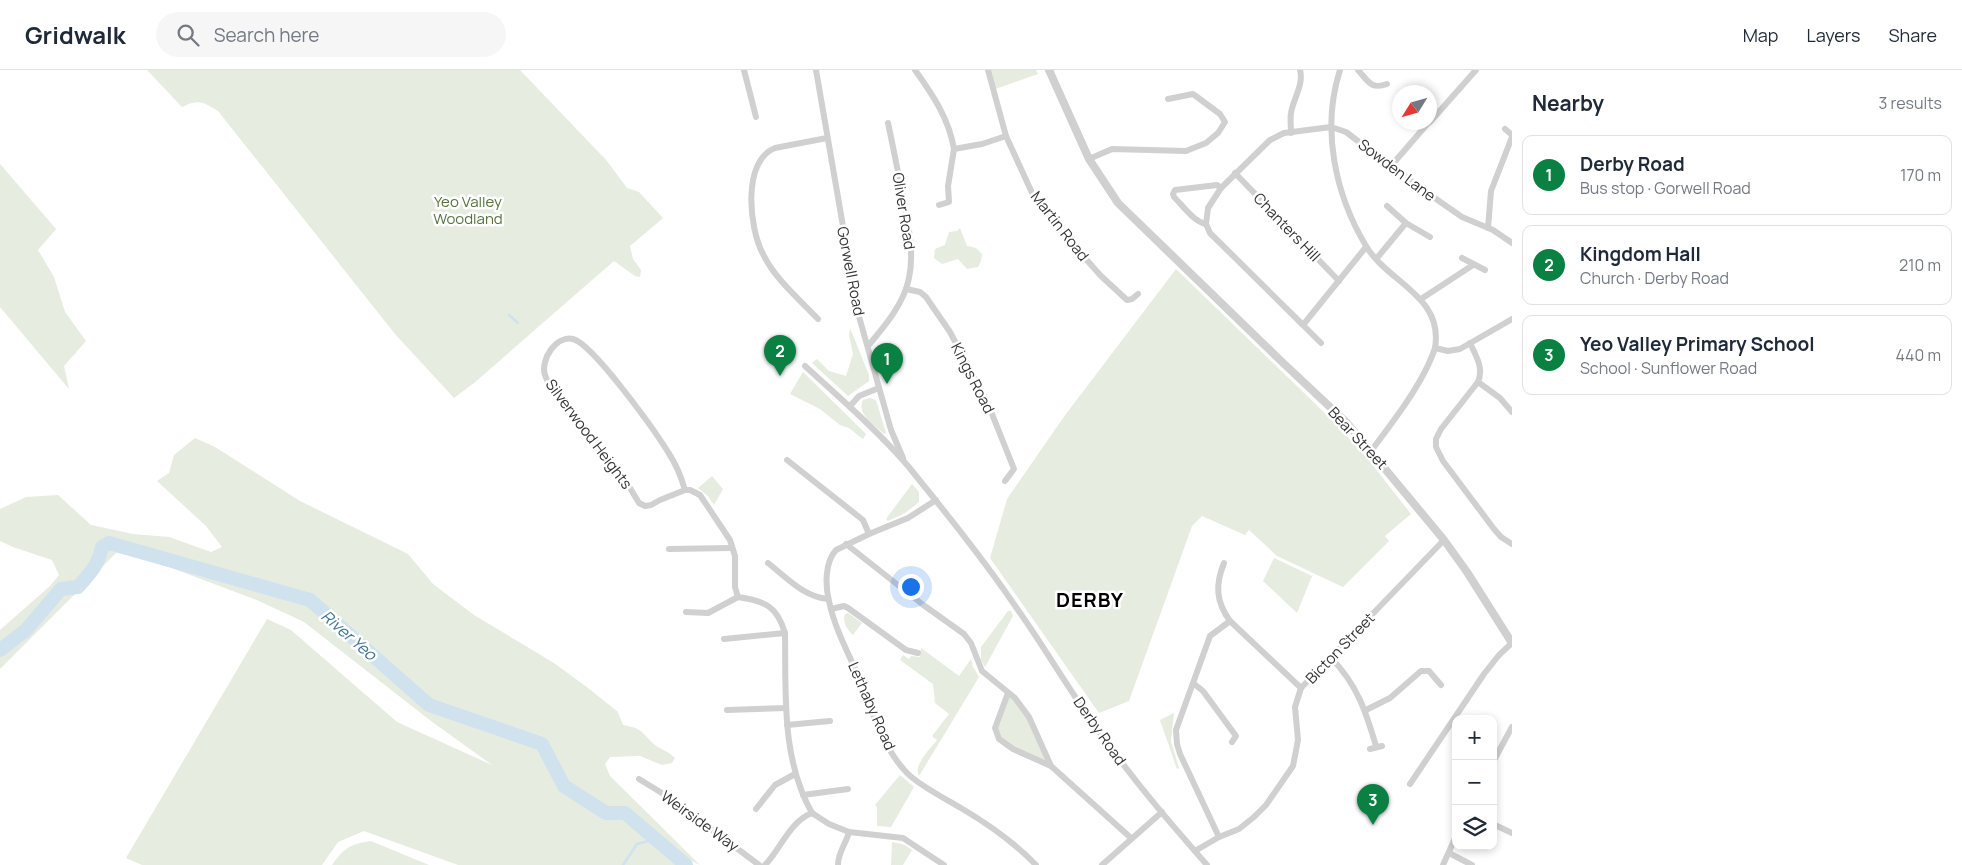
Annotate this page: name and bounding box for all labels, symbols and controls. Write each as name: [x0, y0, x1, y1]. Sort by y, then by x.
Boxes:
search box: [156, 12, 506, 57]
text: Gridwalk: [25, 18, 126, 51]
icon: search: [174, 21, 202, 49]
text: Search here: [214, 22, 319, 48]
text: Map: [1743, 23, 1778, 47]
text: Layers: [1806, 23, 1860, 47]
text: Share: [1888, 23, 1937, 47]
north arrow: [1392, 85, 1437, 130]
text: Nearby: [1532, 89, 1604, 117]
text: 3 results: [1879, 92, 1942, 114]
street label: Sowden Lane: [1354, 134, 1440, 206]
text: Derby Road: [1580, 151, 1685, 177]
text: 1: [1545, 164, 1553, 186]
text: 170 m: [1900, 164, 1941, 186]
street label: Oliver Road: [888, 171, 920, 251]
text: Bus stop · Gorwell Road: [1580, 177, 1751, 199]
street label: Martin Road: [1026, 187, 1094, 265]
street label: Chanters Hill: [1249, 188, 1325, 266]
park label: Yeo Valley Woodland: [433, 191, 503, 229]
street label: Gorwell Road: [832, 225, 870, 317]
text: Kingdom Hall: [1580, 241, 1701, 267]
text: 2: [1544, 254, 1554, 276]
text: 210 m: [1899, 254, 1941, 276]
text: Church · Derby Road: [1580, 267, 1729, 289]
text: Yeo Valley Primary School: [1580, 331, 1815, 357]
pin: 2: [764, 335, 796, 376]
street label: Kings Road: [946, 339, 1000, 417]
pin: 1: [871, 343, 903, 384]
text: 3: [1544, 344, 1554, 366]
text: 440 m: [1895, 344, 1941, 366]
text: School · Sunflower Road: [1580, 357, 1757, 379]
street label: Silverwood Heights: [541, 375, 637, 493]
street label: Bear Street: [1324, 402, 1392, 474]
your location: [898, 574, 924, 600]
district label: DERBY: [1056, 586, 1124, 613]
water label: River Yeo: [317, 605, 382, 666]
street label: Bicton Street: [1301, 608, 1379, 688]
street label: Lethaby Road: [843, 659, 901, 753]
street label: Derby Road: [1069, 693, 1131, 769]
map controls: [1452, 715, 1497, 850]
button: +: [1452, 715, 1497, 760]
button: −: [1452, 760, 1497, 805]
pin: 3: [1357, 784, 1389, 825]
street label: Weirside Way: [657, 786, 743, 856]
button: layers: [1452, 805, 1497, 850]

